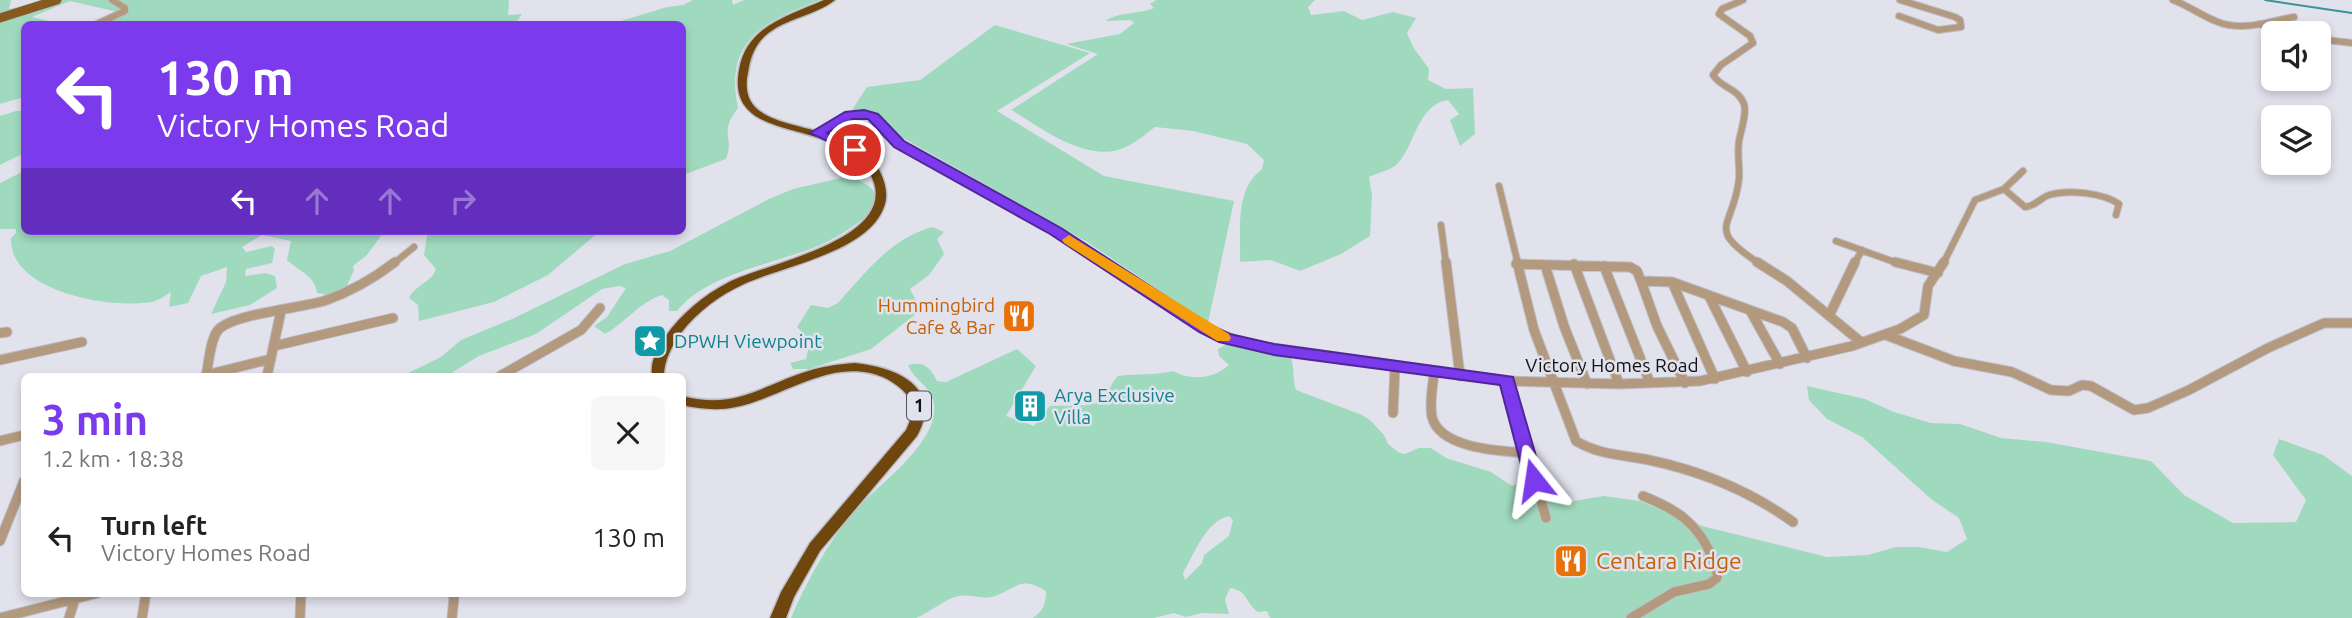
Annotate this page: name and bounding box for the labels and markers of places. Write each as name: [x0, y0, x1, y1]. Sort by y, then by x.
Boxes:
pin: [825, 120, 885, 180]
place label: Hummingbird Cafe & Bar: [878, 294, 995, 338]
restaurant icon: Hummingbird Cafe & Bar: [1000, 297, 1038, 335]
place icon: DPWH Viewpoint: [631, 322, 669, 360]
place label: DPWH Viewpoint: [674, 330, 822, 352]
place label: Arya Exclusive Villa: [1054, 384, 1175, 428]
building icon: Arya Exclusive Villa: [1011, 387, 1049, 425]
restaurant icon: Centara Ridge: [1552, 542, 1590, 580]
place label: Centara Ridge: [1596, 548, 1742, 573]

